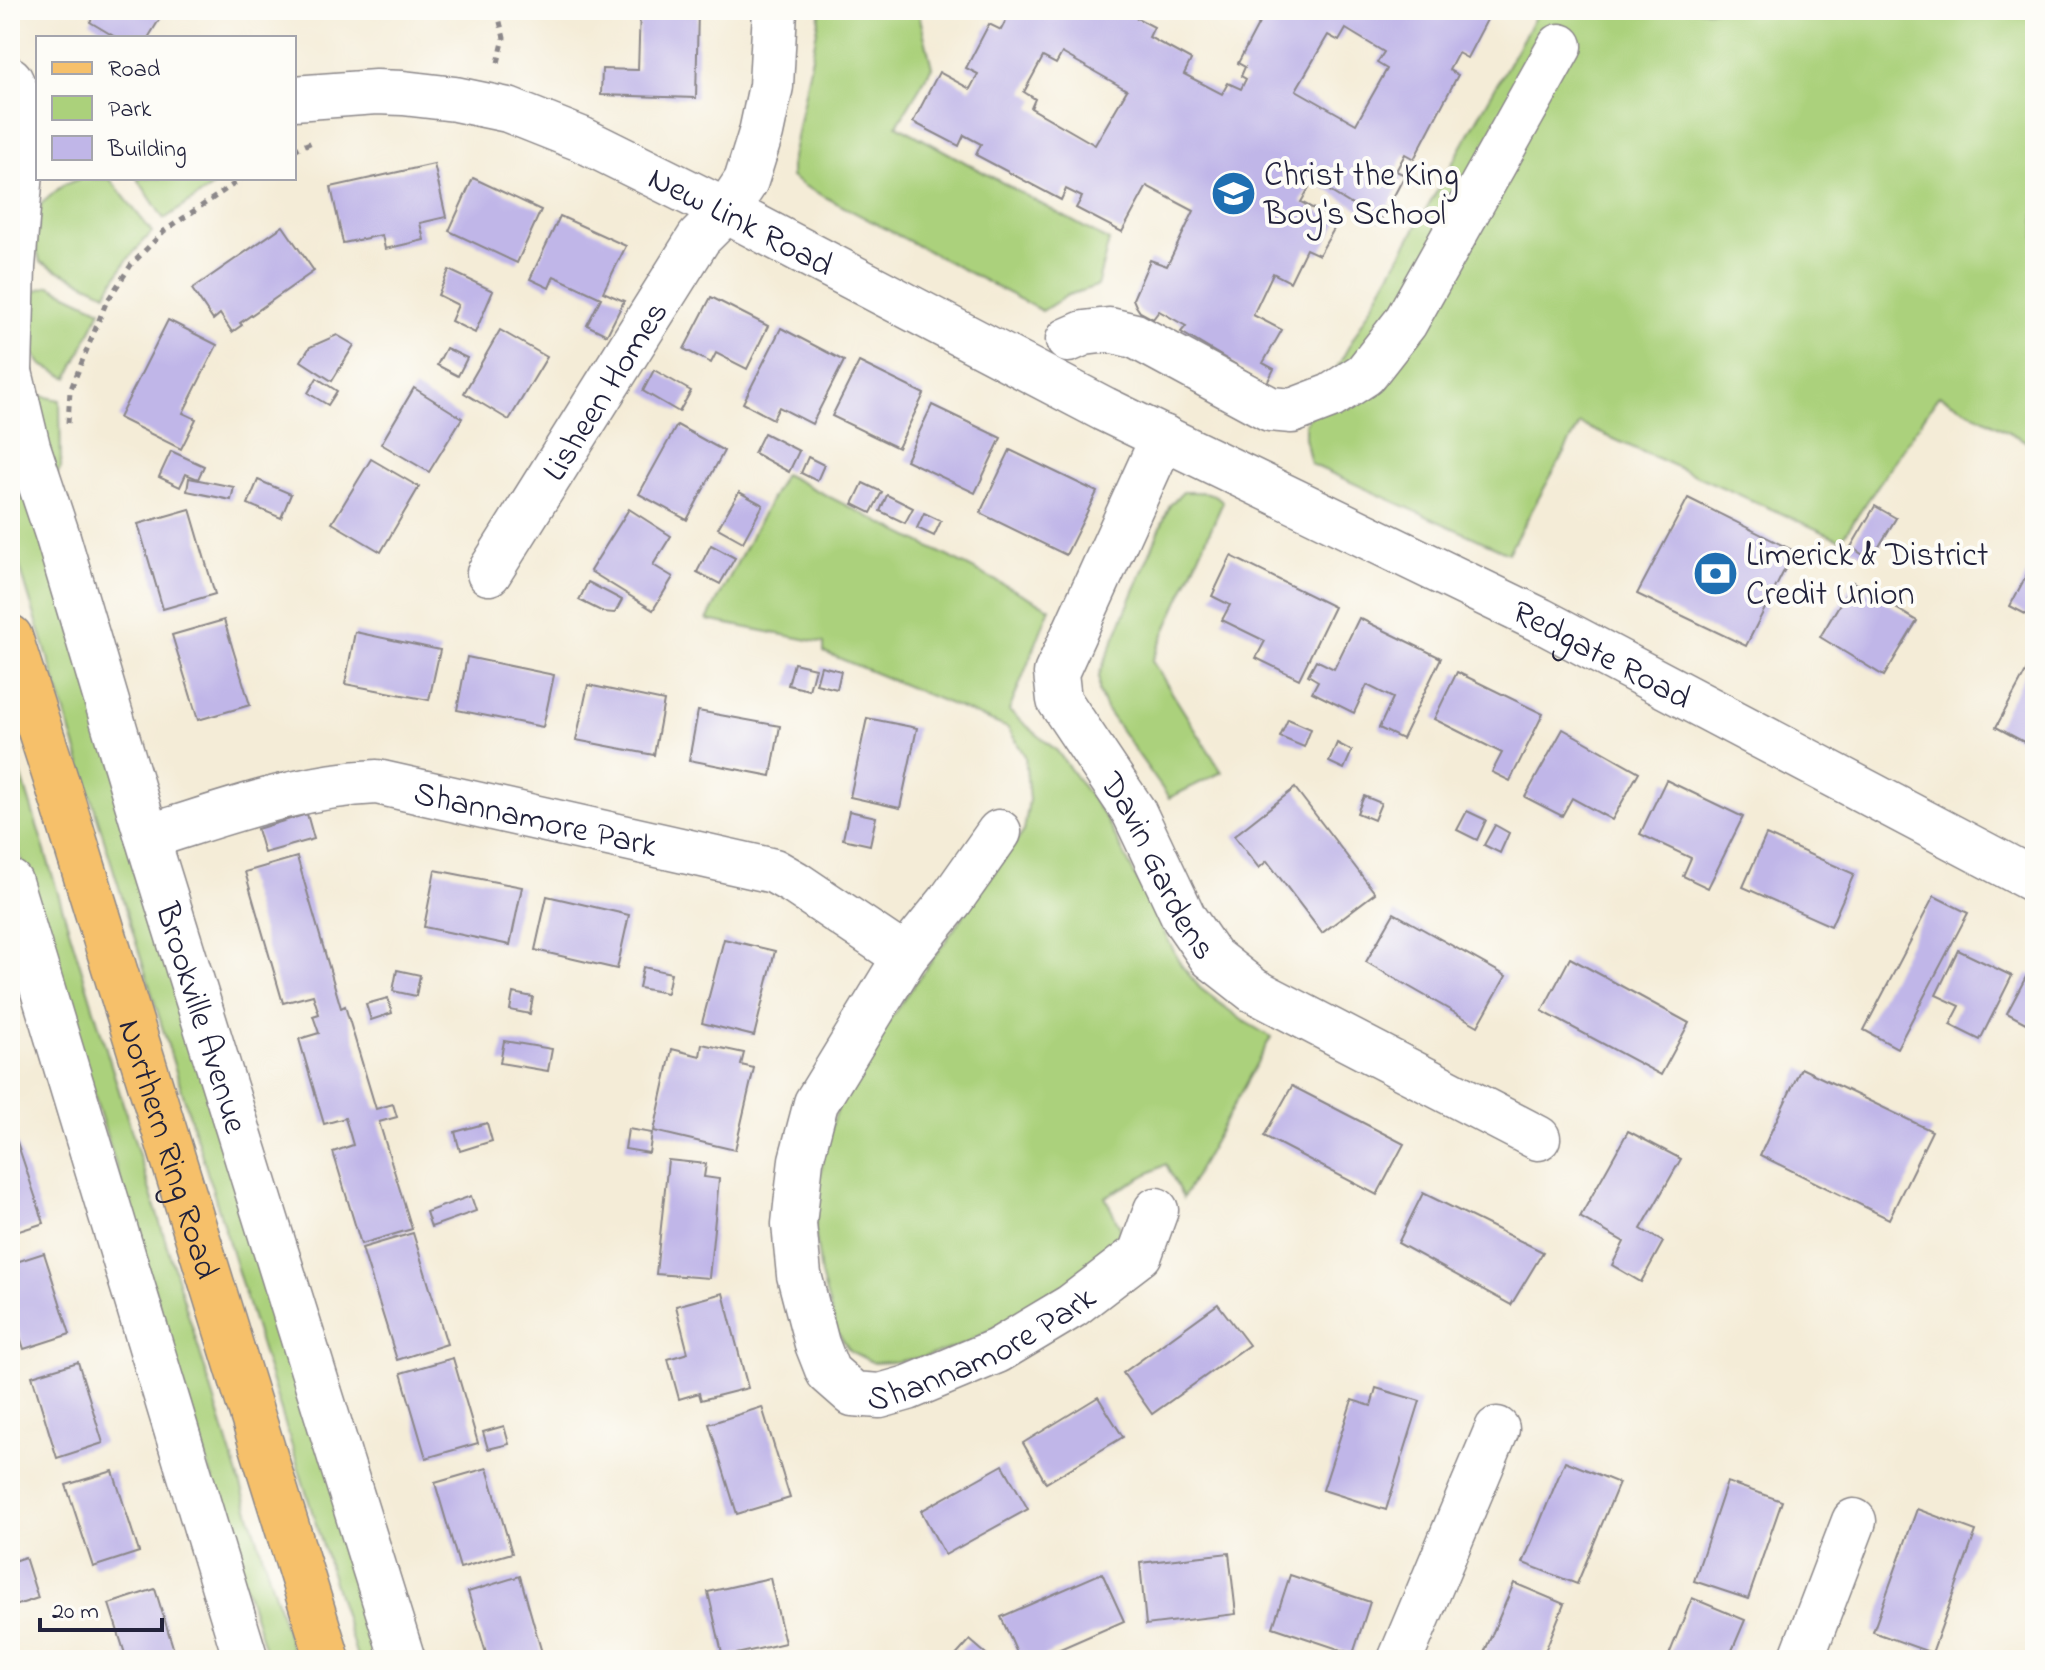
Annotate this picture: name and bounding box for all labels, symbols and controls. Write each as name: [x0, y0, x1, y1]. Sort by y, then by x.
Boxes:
legend: [36, 36, 296, 180]
text: Road: [108, 53, 161, 88]
text: Park: [108, 93, 152, 128]
text: Building: [107, 133, 187, 168]
place label: Christ the King Boy's School: [1263, 152, 1459, 241]
street label: New Link Road: [639, 155, 841, 292]
school or university icon: Christ the King Boy's School: [1209, 169, 1257, 217]
street label: Lisheen Homes: [532, 292, 683, 492]
place label: Limerick & District Credit Union: [1746, 532, 1989, 621]
bank icon: Limerick & District Credit Union: [1691, 549, 1739, 597]
street label: Redgate Road: [1503, 589, 1699, 724]
street label: Davin Gardens: [1085, 763, 1227, 971]
street label: Shannamore Park: [408, 770, 662, 873]
street label: Brookville Avenue: [140, 896, 259, 1141]
street label: Northern Ring Road: [103, 1014, 230, 1286]
street label: Shannamore Park: [866, 1275, 1108, 1426]
scale bar: [40, 1582, 162, 1632]
text: 20 m: [52, 1595, 99, 1630]

